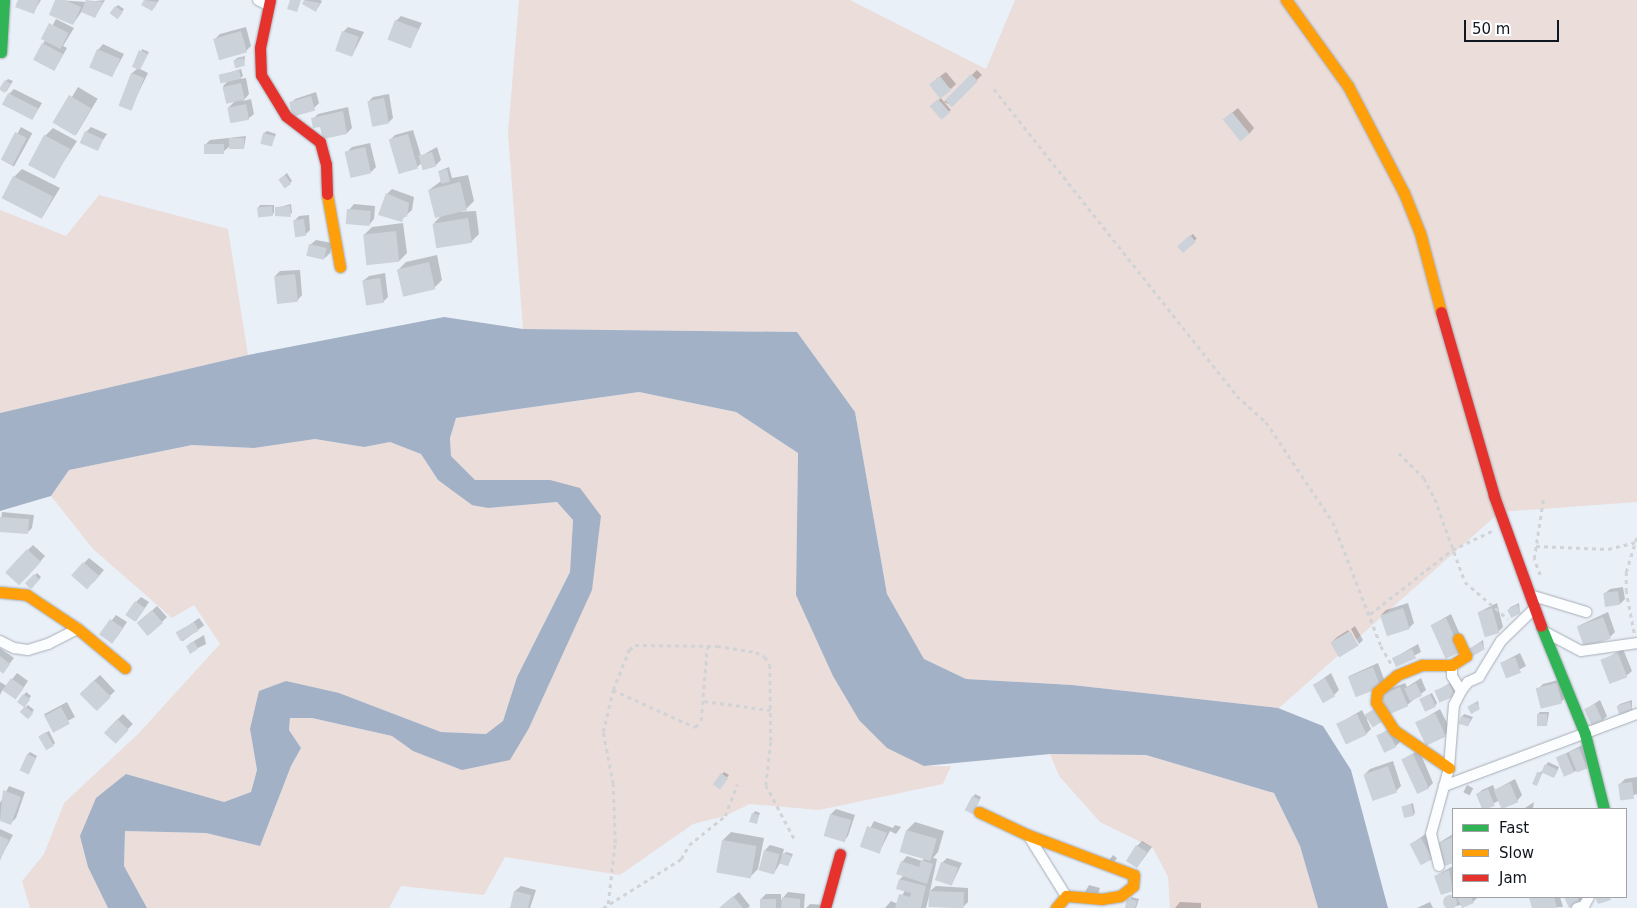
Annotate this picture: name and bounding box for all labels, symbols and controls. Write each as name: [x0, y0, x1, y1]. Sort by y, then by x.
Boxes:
scale bar: [1467, 10, 1562, 42]
text: 50 m: [1472, 20, 1510, 38]
legend: [1452, 808, 1627, 898]
text: Fast: [1499, 819, 1529, 837]
text: Slow: [1499, 844, 1534, 862]
text: Jam: [1499, 869, 1527, 887]

